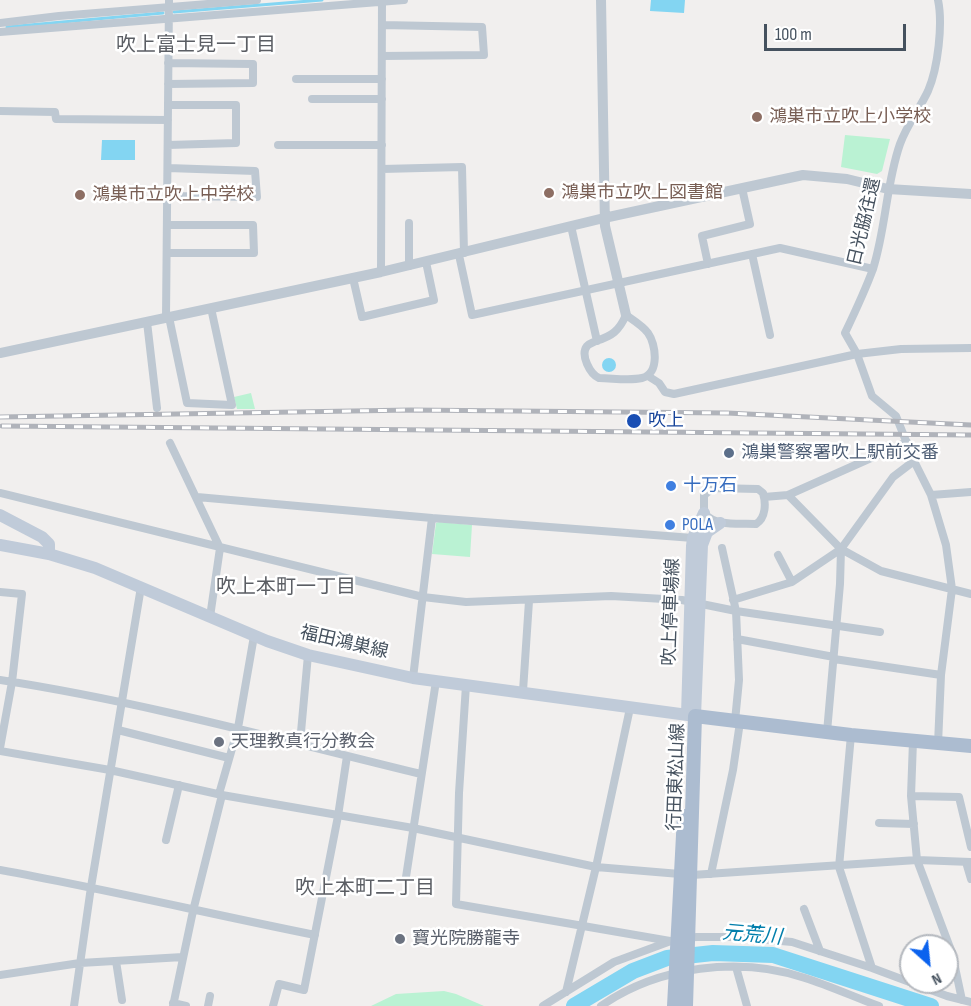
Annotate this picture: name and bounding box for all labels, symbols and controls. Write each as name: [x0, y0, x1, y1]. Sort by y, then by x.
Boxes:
scale bar: [767, 12, 910, 50]
text: 100 m: [775, 24, 812, 45]
district label: 吹上富士見一丁目: [116, 34, 276, 58]
place label: 鴻巣市立吹上小学校: [769, 106, 931, 128]
marker: 鴻巣市立吹上小学校: [750, 110, 764, 124]
street label: 日光脇往還: [844, 176, 886, 268]
place label: 鴻巣市立吹上図書館: [561, 182, 723, 204]
place label: 鴻巣市立吹上中学校: [92, 184, 254, 206]
marker: 鴻巣市立吹上図書館: [542, 186, 556, 200]
marker: 鴻巣市立吹上中学校: [73, 188, 87, 202]
place label: 吹上: [648, 410, 684, 432]
marker: 吹上: [625, 412, 643, 430]
place label: 鴻巣警察署吹上駅前交番: [741, 442, 939, 464]
marker: 鴻巣警察署吹上駅前交番: [722, 446, 736, 460]
place label: 十万石: [683, 475, 737, 497]
marker: 十万石: [664, 479, 678, 493]
place label: POLA: [682, 514, 713, 536]
marker: POLA: [663, 518, 677, 532]
street label: 吹上停車場線: [659, 558, 685, 666]
district label: 吹上本町一丁目: [216, 576, 356, 600]
street label: 福田鴻巣線: [298, 622, 390, 664]
street label: 行田東松山線: [664, 723, 690, 831]
place label: 天理教真行分教会: [231, 731, 375, 753]
marker: 天理教真行分教会: [212, 735, 226, 749]
district label: 吹上本町二丁目: [295, 877, 435, 901]
water label: 元荒川: [721, 921, 783, 951]
place label: 寶光院勝龍寺: [412, 928, 520, 950]
marker: 寶光院勝龍寺: [393, 932, 407, 946]
north arrow: [899, 934, 959, 994]
text: N: [928, 968, 945, 989]

